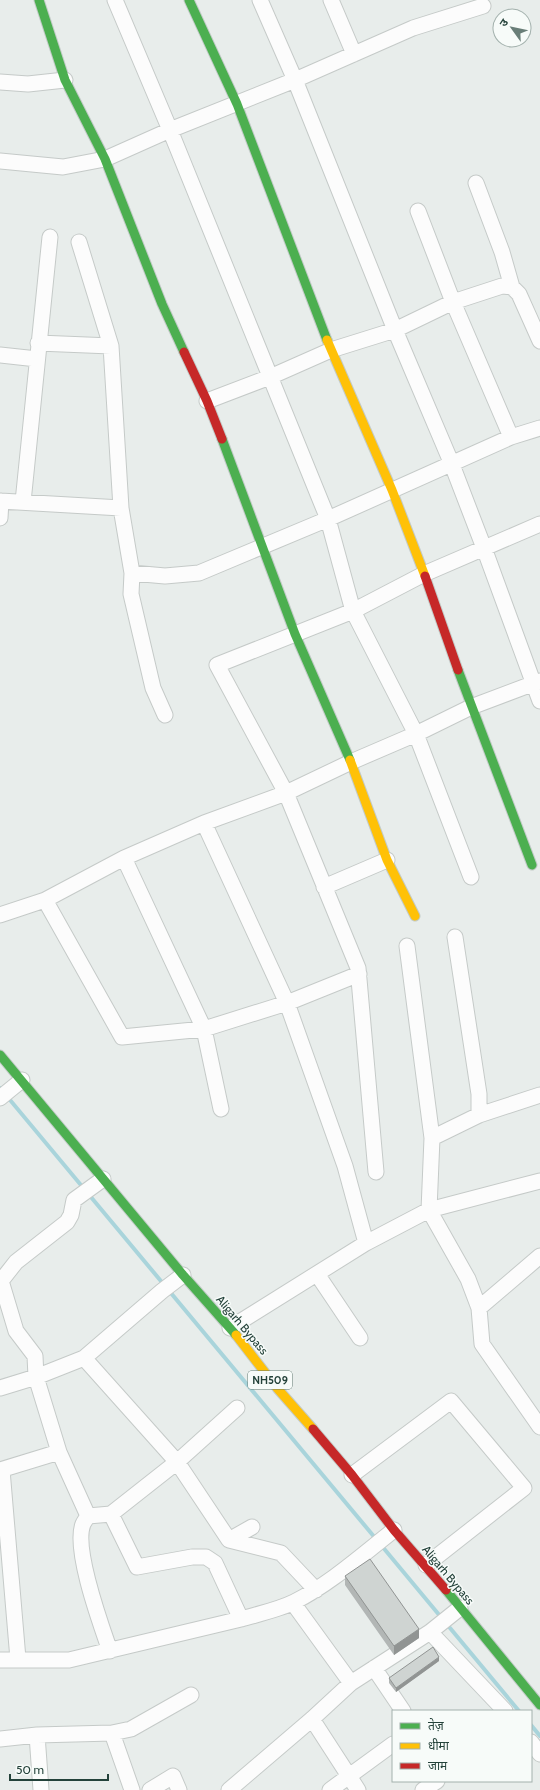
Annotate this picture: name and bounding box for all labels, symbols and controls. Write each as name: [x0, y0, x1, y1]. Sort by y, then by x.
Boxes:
north arrow: [492, 8, 532, 48]
text: उ: [496, 16, 512, 29]
street label: Aligarh Bypass: [213, 1292, 272, 1357]
road number: NH509: [248, 1371, 292, 1389]
street label: Aligarh Bypass: [419, 1542, 478, 1607]
legend: [392, 1710, 532, 1782]
text: तेज़: [428, 1718, 445, 1733]
text: धीमा: [428, 1738, 450, 1753]
scale bar: [10, 1756, 108, 1782]
text: जाम: [428, 1758, 448, 1773]
text: 50 m: [16, 1762, 44, 1777]

